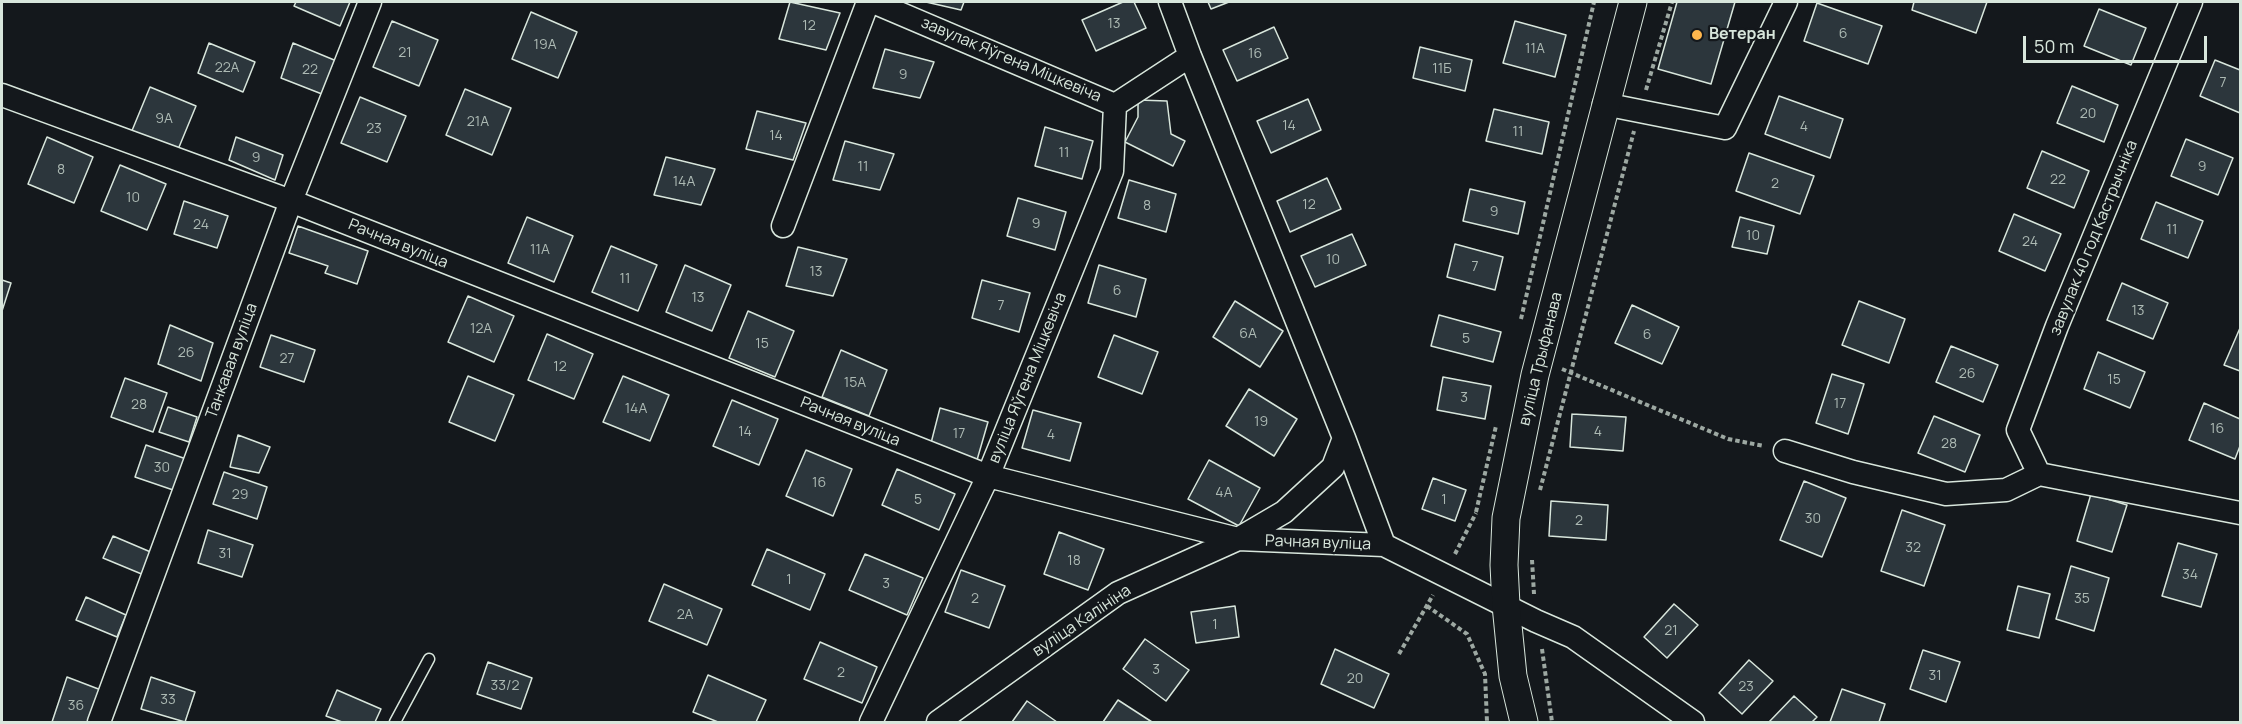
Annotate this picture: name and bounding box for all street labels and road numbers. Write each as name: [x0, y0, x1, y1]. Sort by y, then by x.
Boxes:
street label: завулак Яўгена Міцкевіча: [918, 13, 1104, 107]
street label: завулак 40 год Кастрычніка: [2046, 138, 2142, 338]
street label: Рачная вуліца: [345, 215, 451, 273]
street label: вуліца Яўгена Міцкевіча: [985, 290, 1071, 466]
street label: вуліца Трыфанава: [1515, 290, 1567, 428]
street label: Танкавая вуліца: [202, 301, 262, 421]
street label: Рачная вуліца: [797, 393, 903, 451]
street label: Рачная вуліца: [1265, 532, 1371, 554]
street label: вуліца Калініна: [1029, 581, 1135, 661]

